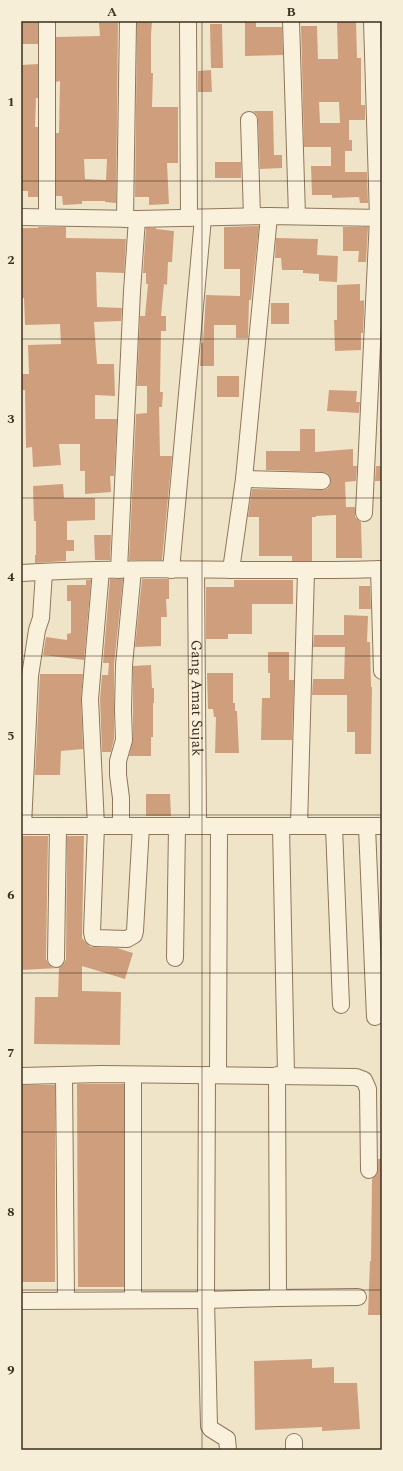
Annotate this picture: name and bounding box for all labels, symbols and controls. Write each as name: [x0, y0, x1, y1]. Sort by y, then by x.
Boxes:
text: A: [107, 2, 117, 22]
text: B: [286, 2, 296, 22]
text: 1: [7, 92, 15, 112]
text: 2: [7, 250, 15, 270]
text: 3: [7, 409, 15, 429]
text: 4: [7, 567, 15, 587]
street label: Gang Amat Sujak: [185, 640, 208, 756]
text: 5: [7, 726, 15, 746]
text: 6: [7, 885, 15, 905]
text: 7: [7, 1043, 15, 1063]
text: 8: [7, 1202, 15, 1222]
text: 9: [7, 1360, 15, 1380]

